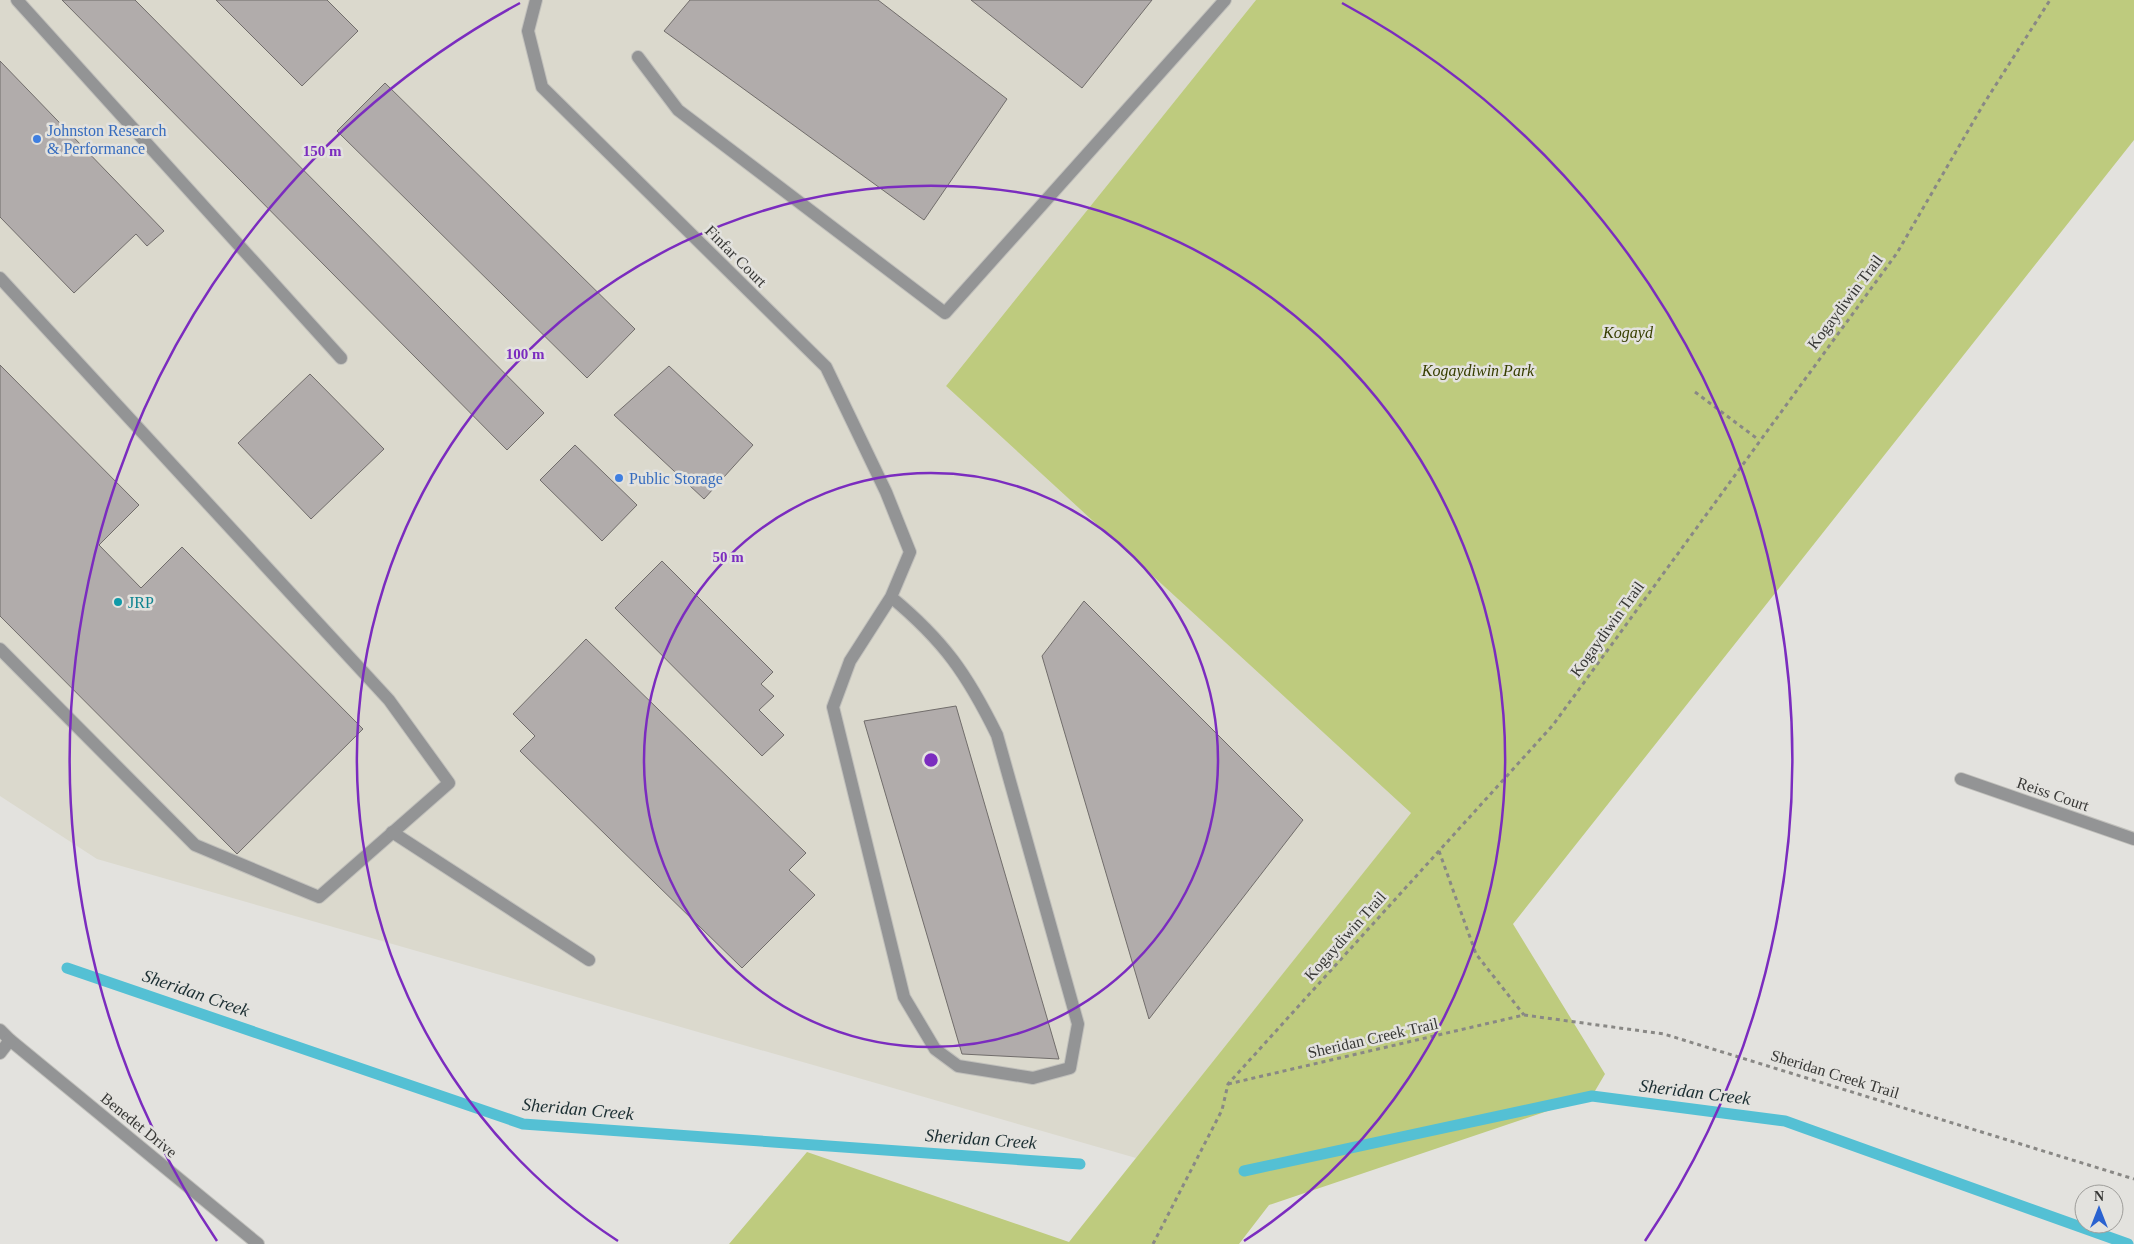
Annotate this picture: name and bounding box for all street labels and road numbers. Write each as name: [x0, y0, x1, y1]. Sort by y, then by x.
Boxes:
street label: Finfar Court: [702, 222, 771, 291]
street label: Kogaydiwin Trail: [1804, 251, 1887, 353]
street label: Kogaydiwin Trail: [1567, 578, 1648, 680]
street label: Reiss Court: [2015, 774, 2092, 814]
street label: Kogaydiwin Trail: [1301, 888, 1390, 984]
street label: Sheridan Creek Trail: [1306, 1015, 1440, 1061]
street label: Sheridan Creek Trail: [1769, 1046, 1902, 1102]
street label: Benedet Drive: [98, 1089, 180, 1161]

